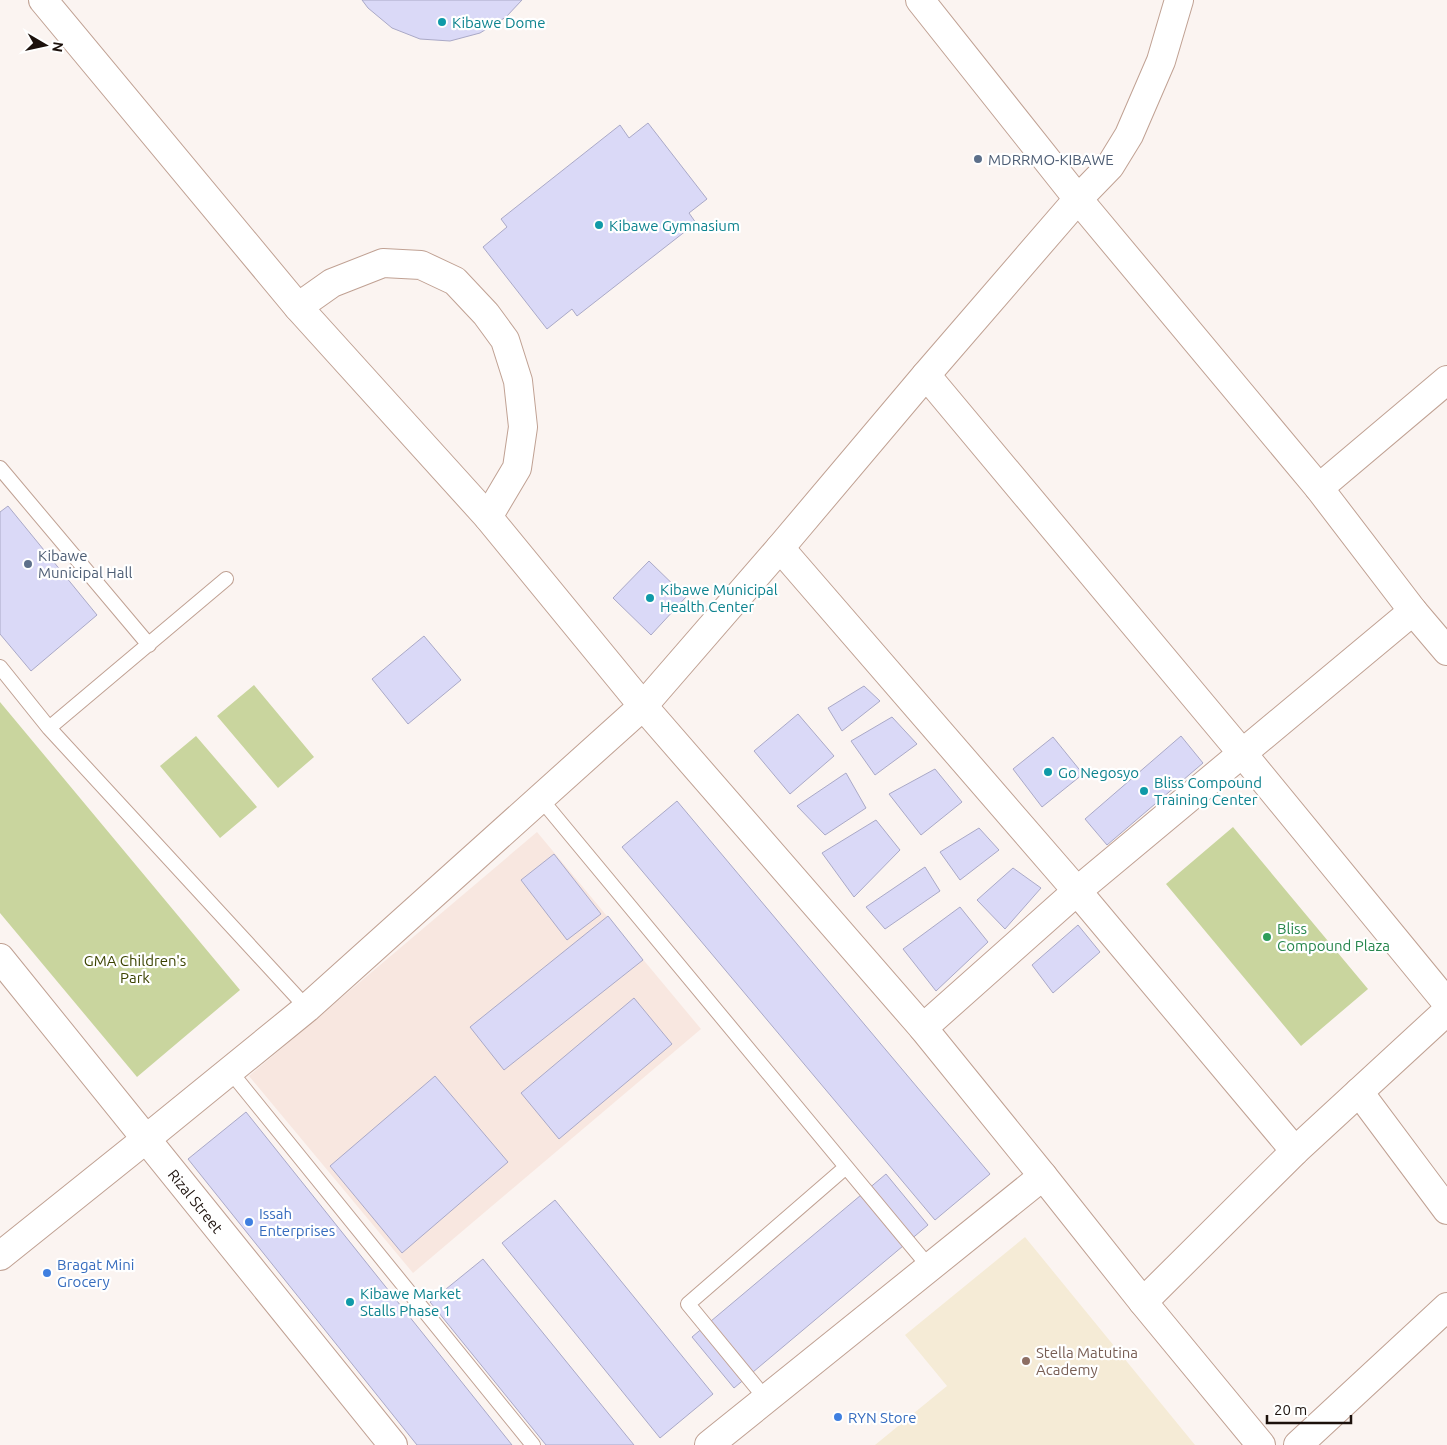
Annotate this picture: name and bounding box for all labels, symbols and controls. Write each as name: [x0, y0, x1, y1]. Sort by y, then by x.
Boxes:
place label: Kibawe Dome: [452, 14, 545, 31]
marker: Kibawe Dome: [436, 16, 448, 28]
north arrow: [20, 20, 70, 70]
text: N: [49, 41, 67, 53]
place label: MDRRMO-KIBAWE: [988, 151, 1114, 168]
marker: MDRRMO-KIBAWE: [972, 153, 984, 165]
place label: Kibawe Gymnasium: [609, 217, 740, 234]
marker: Kibawe Gymnasium: [593, 219, 605, 231]
place label: Kibawe Municipal Hall: [38, 547, 132, 581]
marker: Kibawe Municipal Hall: [22, 558, 34, 570]
place label: Kibawe Municipal Health Center: [660, 581, 778, 615]
marker: Kibawe Municipal Health Center: [644, 592, 656, 604]
place label: Go Negosyo: [1058, 764, 1139, 781]
marker: Go Negosyo: [1042, 766, 1054, 778]
place label: Bliss Compound Training Center: [1154, 774, 1262, 808]
marker: Bliss Compound Training Center: [1138, 785, 1150, 797]
place label: Bliss Compound Plaza: [1277, 920, 1390, 954]
marker: Bliss Compound Plaza: [1261, 931, 1273, 943]
park label: GMA Children's Park: [84, 952, 186, 986]
street label: Rizal Street: [165, 1166, 227, 1236]
place label: Issah Enterprises: [259, 1205, 335, 1239]
marker: Issah Enterprises: [243, 1216, 255, 1228]
place label: Bragat Mini Grocery: [57, 1256, 134, 1290]
marker: Bragat Mini Grocery: [41, 1267, 53, 1279]
place label: Kibawe Market Stalls Phase 1: [360, 1285, 461, 1319]
marker: Kibawe Market Stalls Phase 1: [344, 1296, 356, 1308]
place label: Stella Matutina Academy: [1036, 1344, 1138, 1378]
marker: Stella Matutina Academy: [1020, 1355, 1032, 1367]
scale bar: [1267, 1392, 1351, 1424]
text: 20 m: [1274, 1401, 1307, 1418]
place label: RYN Store: [848, 1409, 916, 1426]
marker: RYN Store: [832, 1411, 844, 1423]

